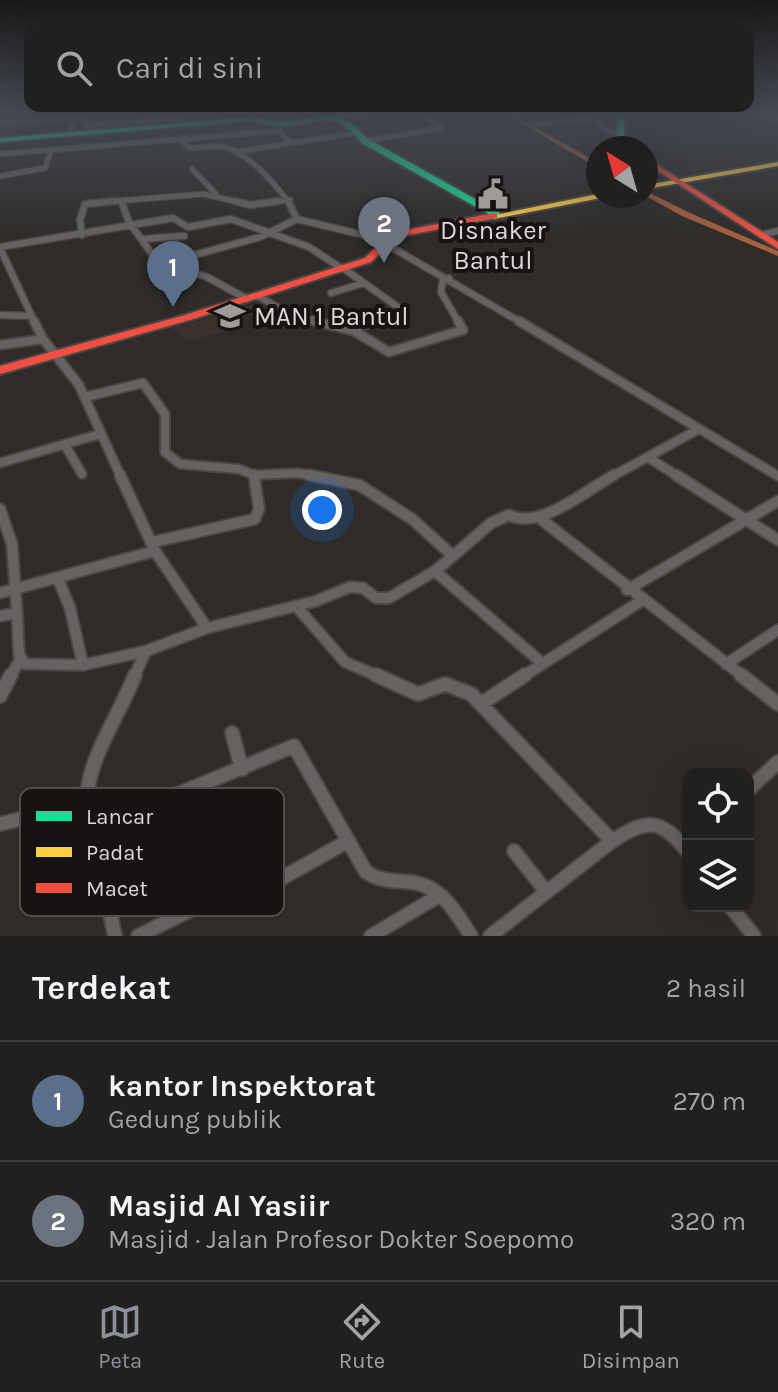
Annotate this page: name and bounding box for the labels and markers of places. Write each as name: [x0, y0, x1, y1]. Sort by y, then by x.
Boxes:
public building icon: Disnaker Bantul: [476, 177, 510, 211]
pin: 2: [358, 197, 410, 263]
place label: Disnaker Bantul: [440, 215, 547, 276]
pin: 1: [147, 241, 199, 307]
school or university icon: MAN 1 Bantul: [213, 299, 247, 333]
place label: MAN 1 Bantul: [254, 301, 409, 332]

